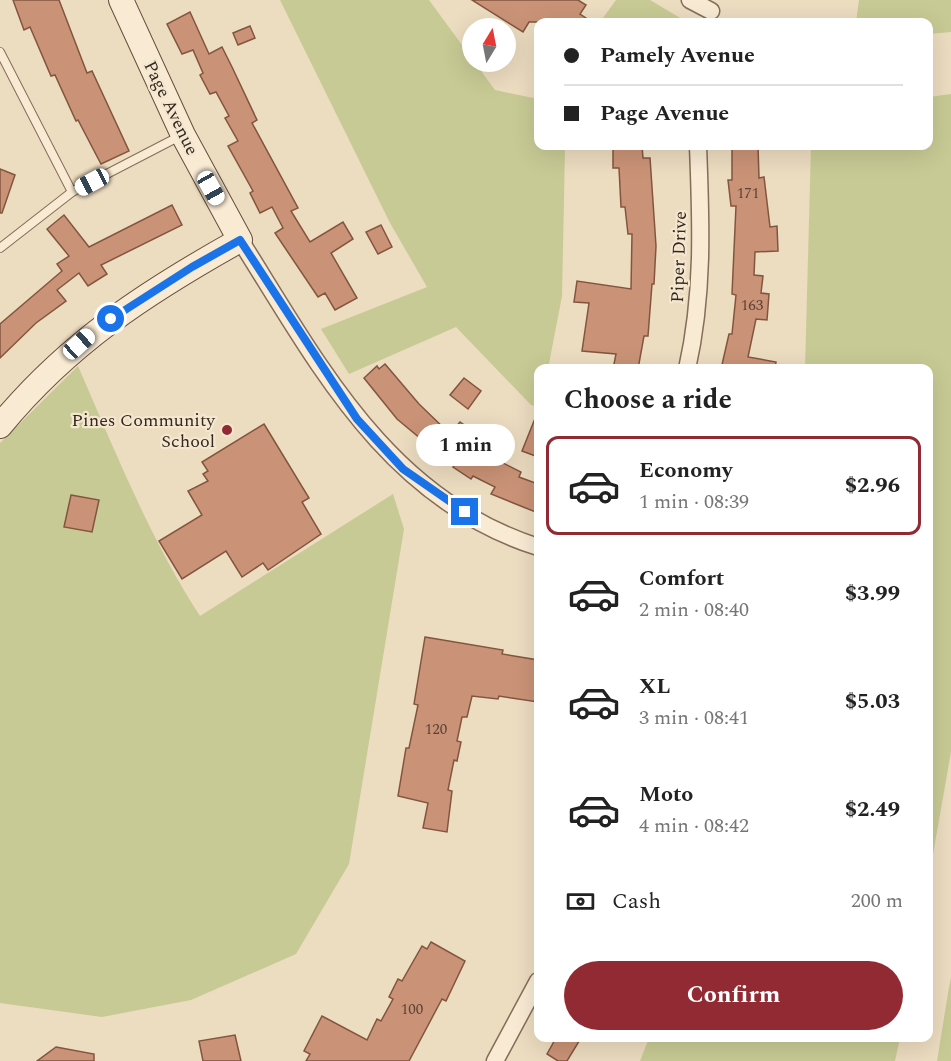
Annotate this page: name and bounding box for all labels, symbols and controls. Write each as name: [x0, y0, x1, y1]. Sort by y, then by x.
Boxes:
north arrow: [462, 18, 516, 72]
map controls: [462, 18, 516, 72]
text: Pamely Avenue: [600, 39, 755, 72]
street label: Page Avenue: [136, 56, 206, 160]
text: Page Avenue: [600, 97, 729, 130]
car: [72, 166, 112, 198]
car: [194, 168, 228, 208]
house number: 171: [737, 182, 759, 205]
street label: Piper Drive: [664, 211, 694, 303]
house number: 163: [741, 294, 764, 317]
route start: [97, 305, 124, 332]
car: [60, 325, 98, 363]
text: Choose a ride: [564, 379, 732, 421]
place label: Pines Community School: [72, 407, 216, 455]
marker: Pines Community School: [220, 423, 234, 437]
callout: 1 min: [416, 425, 514, 467]
text: 1 min: [439, 430, 492, 460]
text: Economy: [639, 454, 732, 487]
icon: car: [567, 459, 621, 513]
text: $2.96: [845, 469, 900, 502]
text: 1 min · 08:39: [639, 487, 749, 517]
route end: [451, 498, 478, 525]
text: Comfort: [639, 562, 724, 595]
icon: car: [567, 567, 621, 621]
text: $3.99: [845, 577, 900, 610]
text: 2 min · 08:40: [639, 595, 749, 625]
text: XL: [639, 670, 670, 703]
icon: car: [567, 675, 621, 729]
text: $5.03: [845, 685, 900, 718]
text: 3 min · 08:41: [639, 703, 749, 733]
house number: 120: [425, 718, 447, 741]
text: Moto: [639, 778, 693, 811]
icon: car: [567, 783, 621, 837]
text: $2.49: [845, 793, 900, 826]
text: 4 min · 08:42: [639, 811, 749, 841]
icon: cash: [564, 885, 597, 918]
text: Cash: [612, 885, 661, 918]
text: 200 m: [851, 886, 903, 916]
button: Confirm: [564, 961, 903, 1030]
house number: 100: [401, 998, 423, 1021]

